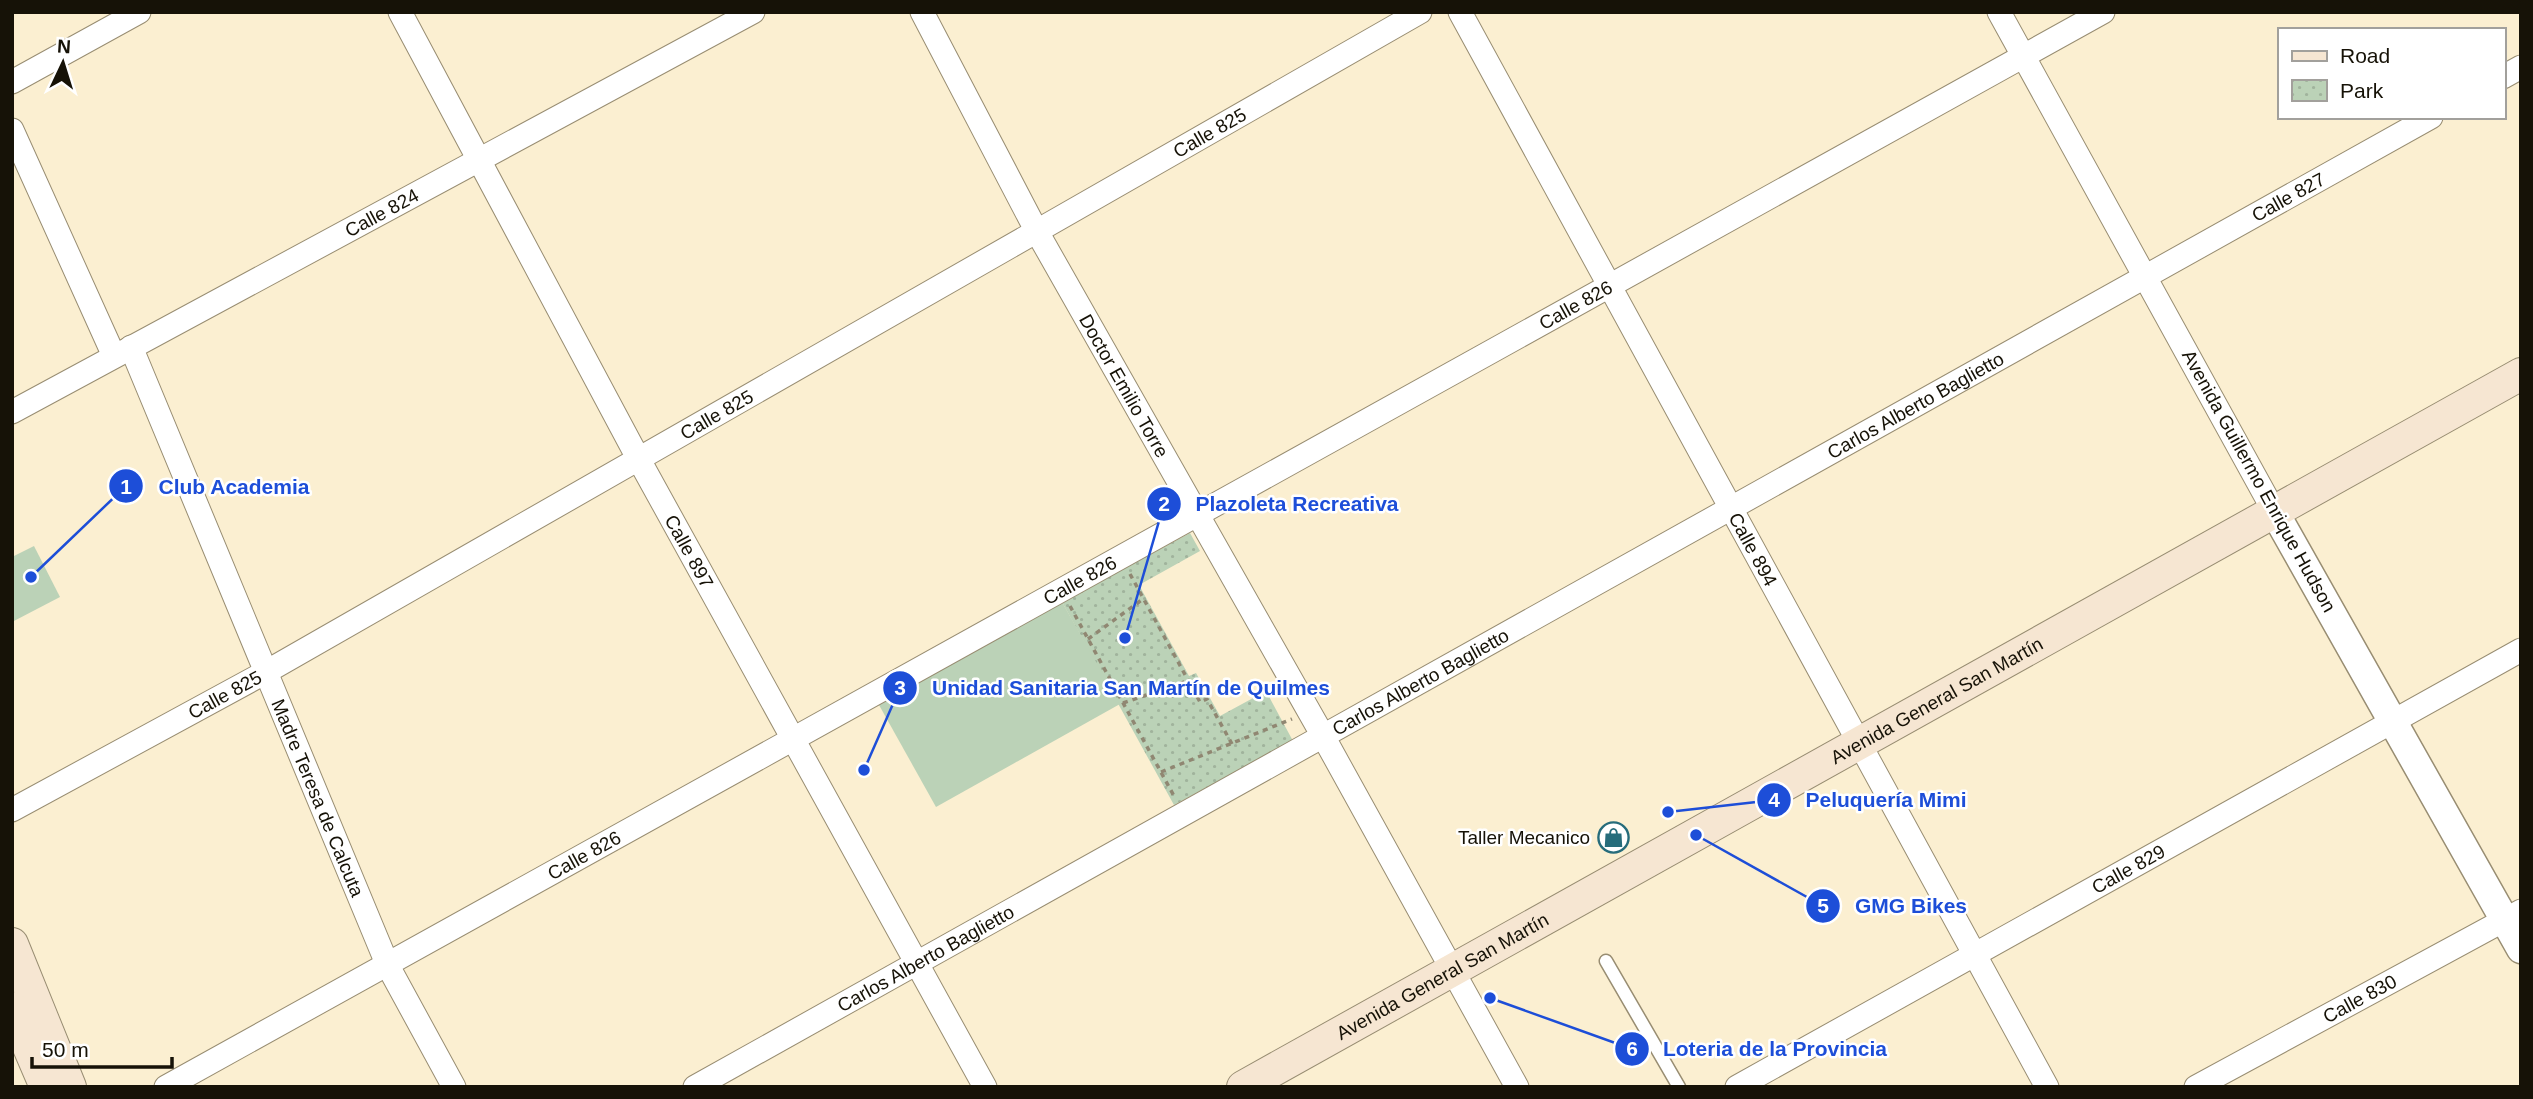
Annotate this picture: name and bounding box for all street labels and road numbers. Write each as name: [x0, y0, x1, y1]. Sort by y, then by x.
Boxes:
street label: Calle 825: [1169, 103, 1250, 161]
street label: Calle 827: [2248, 168, 2328, 226]
street label: Calle 824: [341, 184, 422, 241]
street label: Calle 826: [1535, 276, 1616, 333]
street label: Doctor Emilio Torre: [1075, 310, 1173, 461]
street label: Avenida Guillermo Enrique Hudson: [2178, 346, 2340, 616]
street label: Carlos Alberto Baglietto: [1824, 347, 2007, 463]
street label: Calle 825: [676, 385, 757, 443]
street label: Calle 894: [1725, 509, 1782, 590]
street label: Calle 897: [661, 511, 718, 591]
street label: Calle 826: [1039, 551, 1120, 609]
street label: Carlos Alberto Baglietto: [1329, 624, 1512, 739]
street label: Avenida General San Martín: [1827, 633, 2046, 768]
street label: Calle 825: [184, 666, 265, 723]
street label: Madre Teresa de Calcuta: [268, 696, 369, 900]
street label: Calle 826: [544, 826, 624, 884]
street label: Calle 829: [2088, 840, 2169, 898]
street label: Carlos Alberto Baglietto: [834, 901, 1017, 1016]
street label: Avenida General San Martín: [1332, 908, 1552, 1043]
street label: Calle 830: [2319, 970, 2400, 1027]

